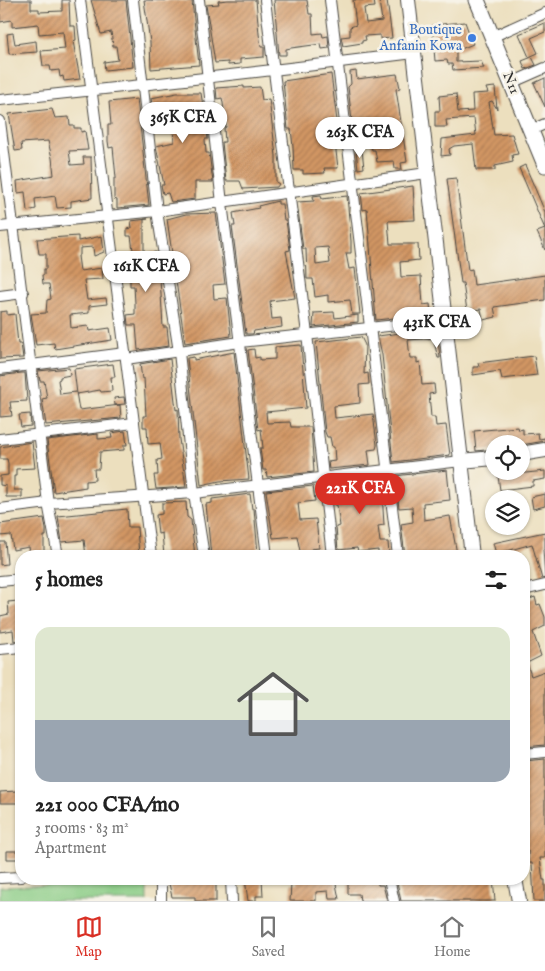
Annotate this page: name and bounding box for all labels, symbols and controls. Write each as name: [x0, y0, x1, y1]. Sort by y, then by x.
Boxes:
place label: Boutique Anfanin Kowa: [379, 21, 463, 55]
marker: Boutique Anfanin Kowa: [466, 32, 478, 44]
street label: N11: [498, 69, 524, 97]
pin: 365K CFA: [131, 102, 235, 144]
text: 365K CFA: [150, 108, 216, 128]
pin: 263K CFA: [308, 116, 412, 159]
text: 263K CFA: [326, 123, 394, 143]
pin: 161K CFA: [94, 250, 198, 293]
text: 161K CFA: [113, 257, 179, 277]
pin: 431K CFA: [385, 306, 489, 349]
text: 431K CFA: [404, 313, 470, 333]
map controls: [485, 435, 530, 535]
button: locate: [485, 435, 530, 480]
pin: 221K CFA: [308, 472, 412, 515]
text: 221K CFA: [326, 479, 394, 499]
button: layers: [485, 490, 530, 535]
icon: filters: [482, 566, 510, 594]
text: 5 homes: [35, 567, 103, 594]
icon: home: [228, 659, 318, 749]
text: 221 000 CFA/mo: [35, 792, 179, 819]
text: 3 rooms · 83 m²: [35, 819, 129, 839]
text: Apartment: [35, 839, 106, 859]
tab: Map: [75, 913, 103, 961]
tab: Saved: [252, 913, 285, 961]
tab: Home: [434, 913, 470, 961]

